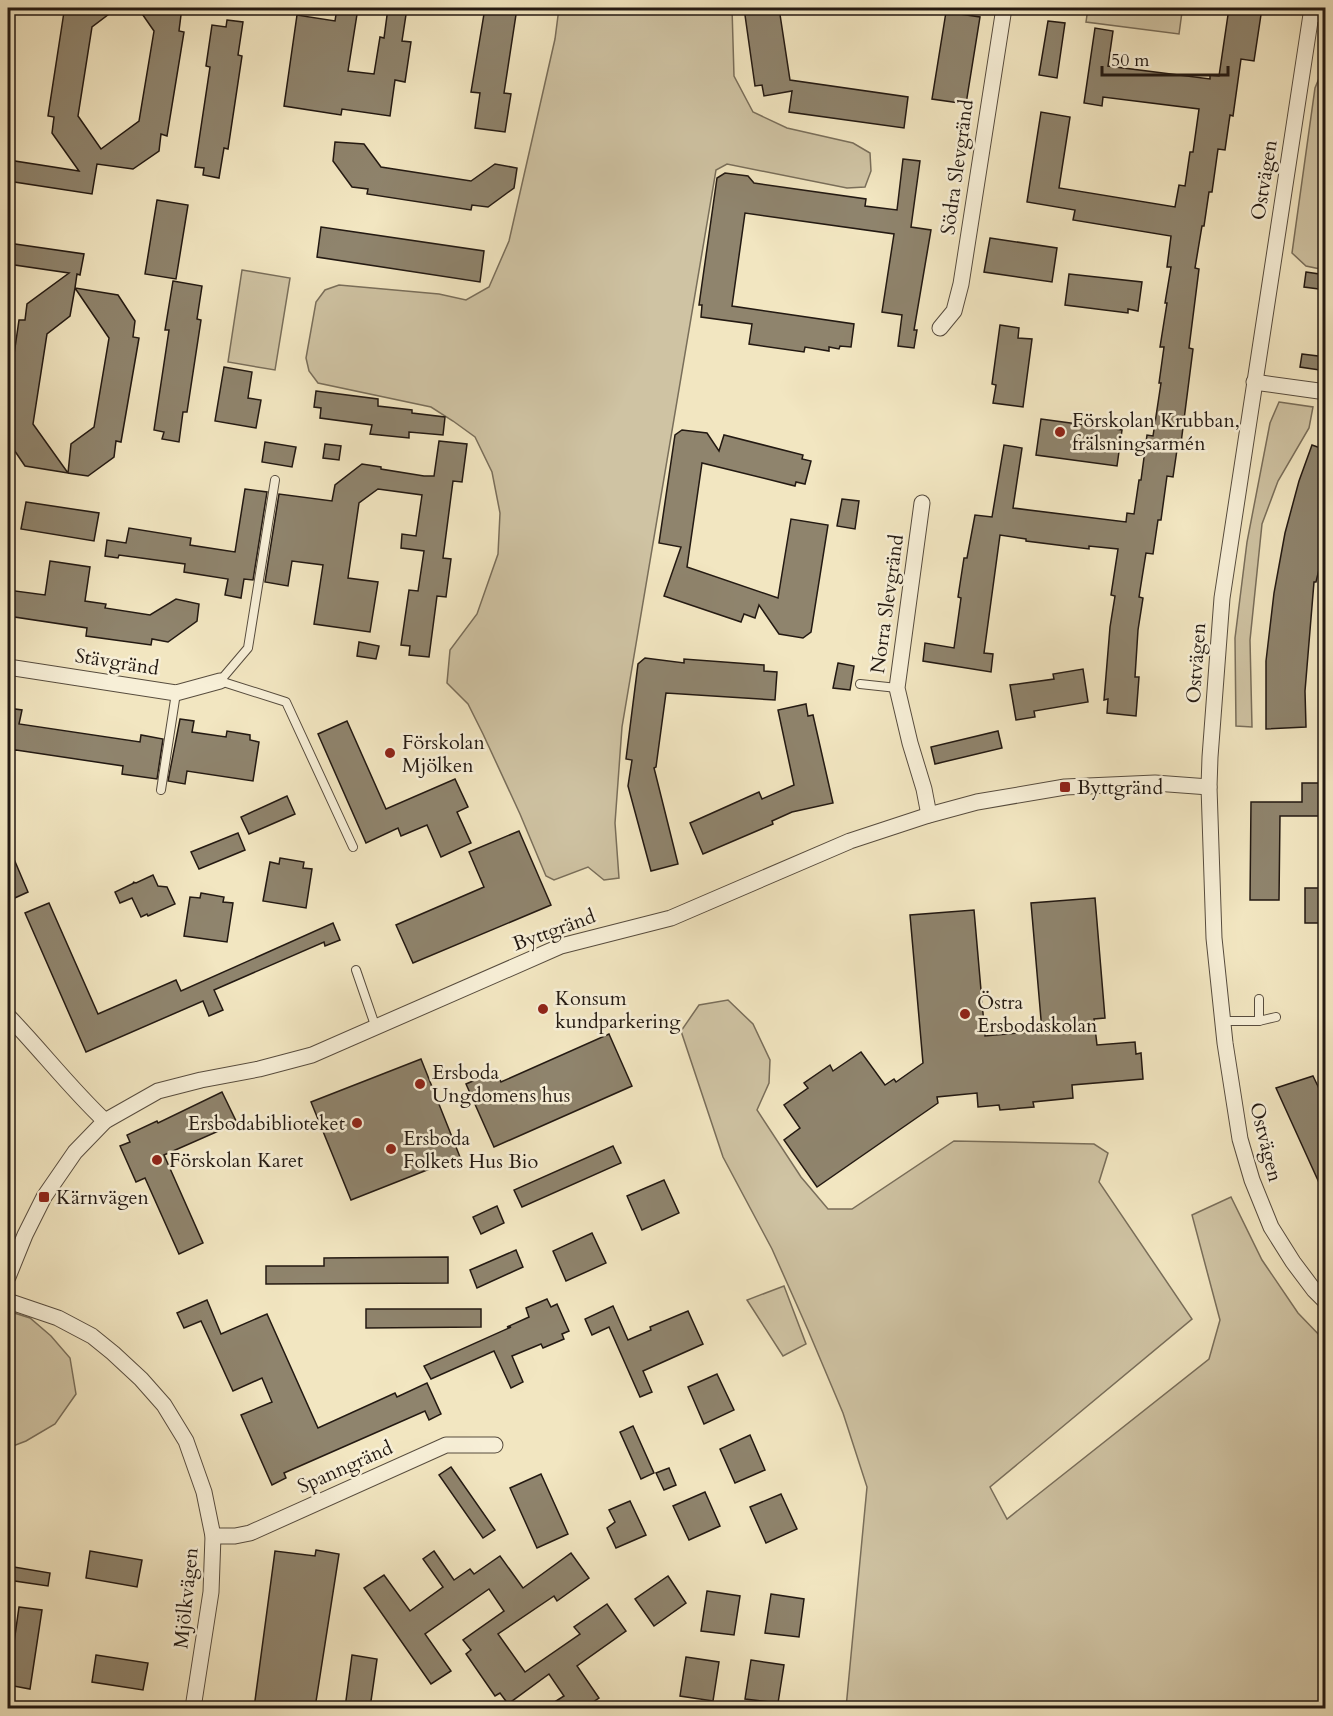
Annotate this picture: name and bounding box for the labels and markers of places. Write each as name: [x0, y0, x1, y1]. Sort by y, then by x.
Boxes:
place label: Förskolan Krubban, frälsningsarmén: [1072, 407, 1240, 457]
marker: Förskolan Krubban, frälsningsarmén: [1053, 425, 1067, 439]
place label: Förskolan Mjölken: [402, 729, 485, 779]
marker: Förskolan Mjölken: [383, 746, 397, 760]
place label: Byttgränd: [1077, 774, 1163, 801]
marker: Byttgränd: [1058, 780, 1072, 794]
place label: Konsum kundparkering: [555, 985, 681, 1035]
place label: Östra Ersbodaskolan: [977, 989, 1098, 1039]
marker: Konsum kundparkering: [536, 1002, 550, 1016]
marker: Östra Ersbodaskolan: [958, 1007, 972, 1021]
place label: Ersboda Ungdomens hus: [432, 1059, 570, 1109]
marker: Ersboda Ungdomens hus: [413, 1077, 427, 1091]
place label: Ersbodabiblioteket: [188, 1110, 346, 1137]
marker: Ersbodabiblioteket: [350, 1116, 364, 1130]
place label: Ersboda Folkets Hus Bio: [403, 1125, 538, 1175]
marker: Ersboda Folkets Hus Bio: [384, 1142, 398, 1156]
place label: Förskolan Karet: [169, 1147, 304, 1174]
marker: Förskolan Karet: [150, 1153, 164, 1167]
place label: Kärnvägen: [56, 1184, 150, 1211]
marker: Kärnvägen: [37, 1190, 51, 1204]

